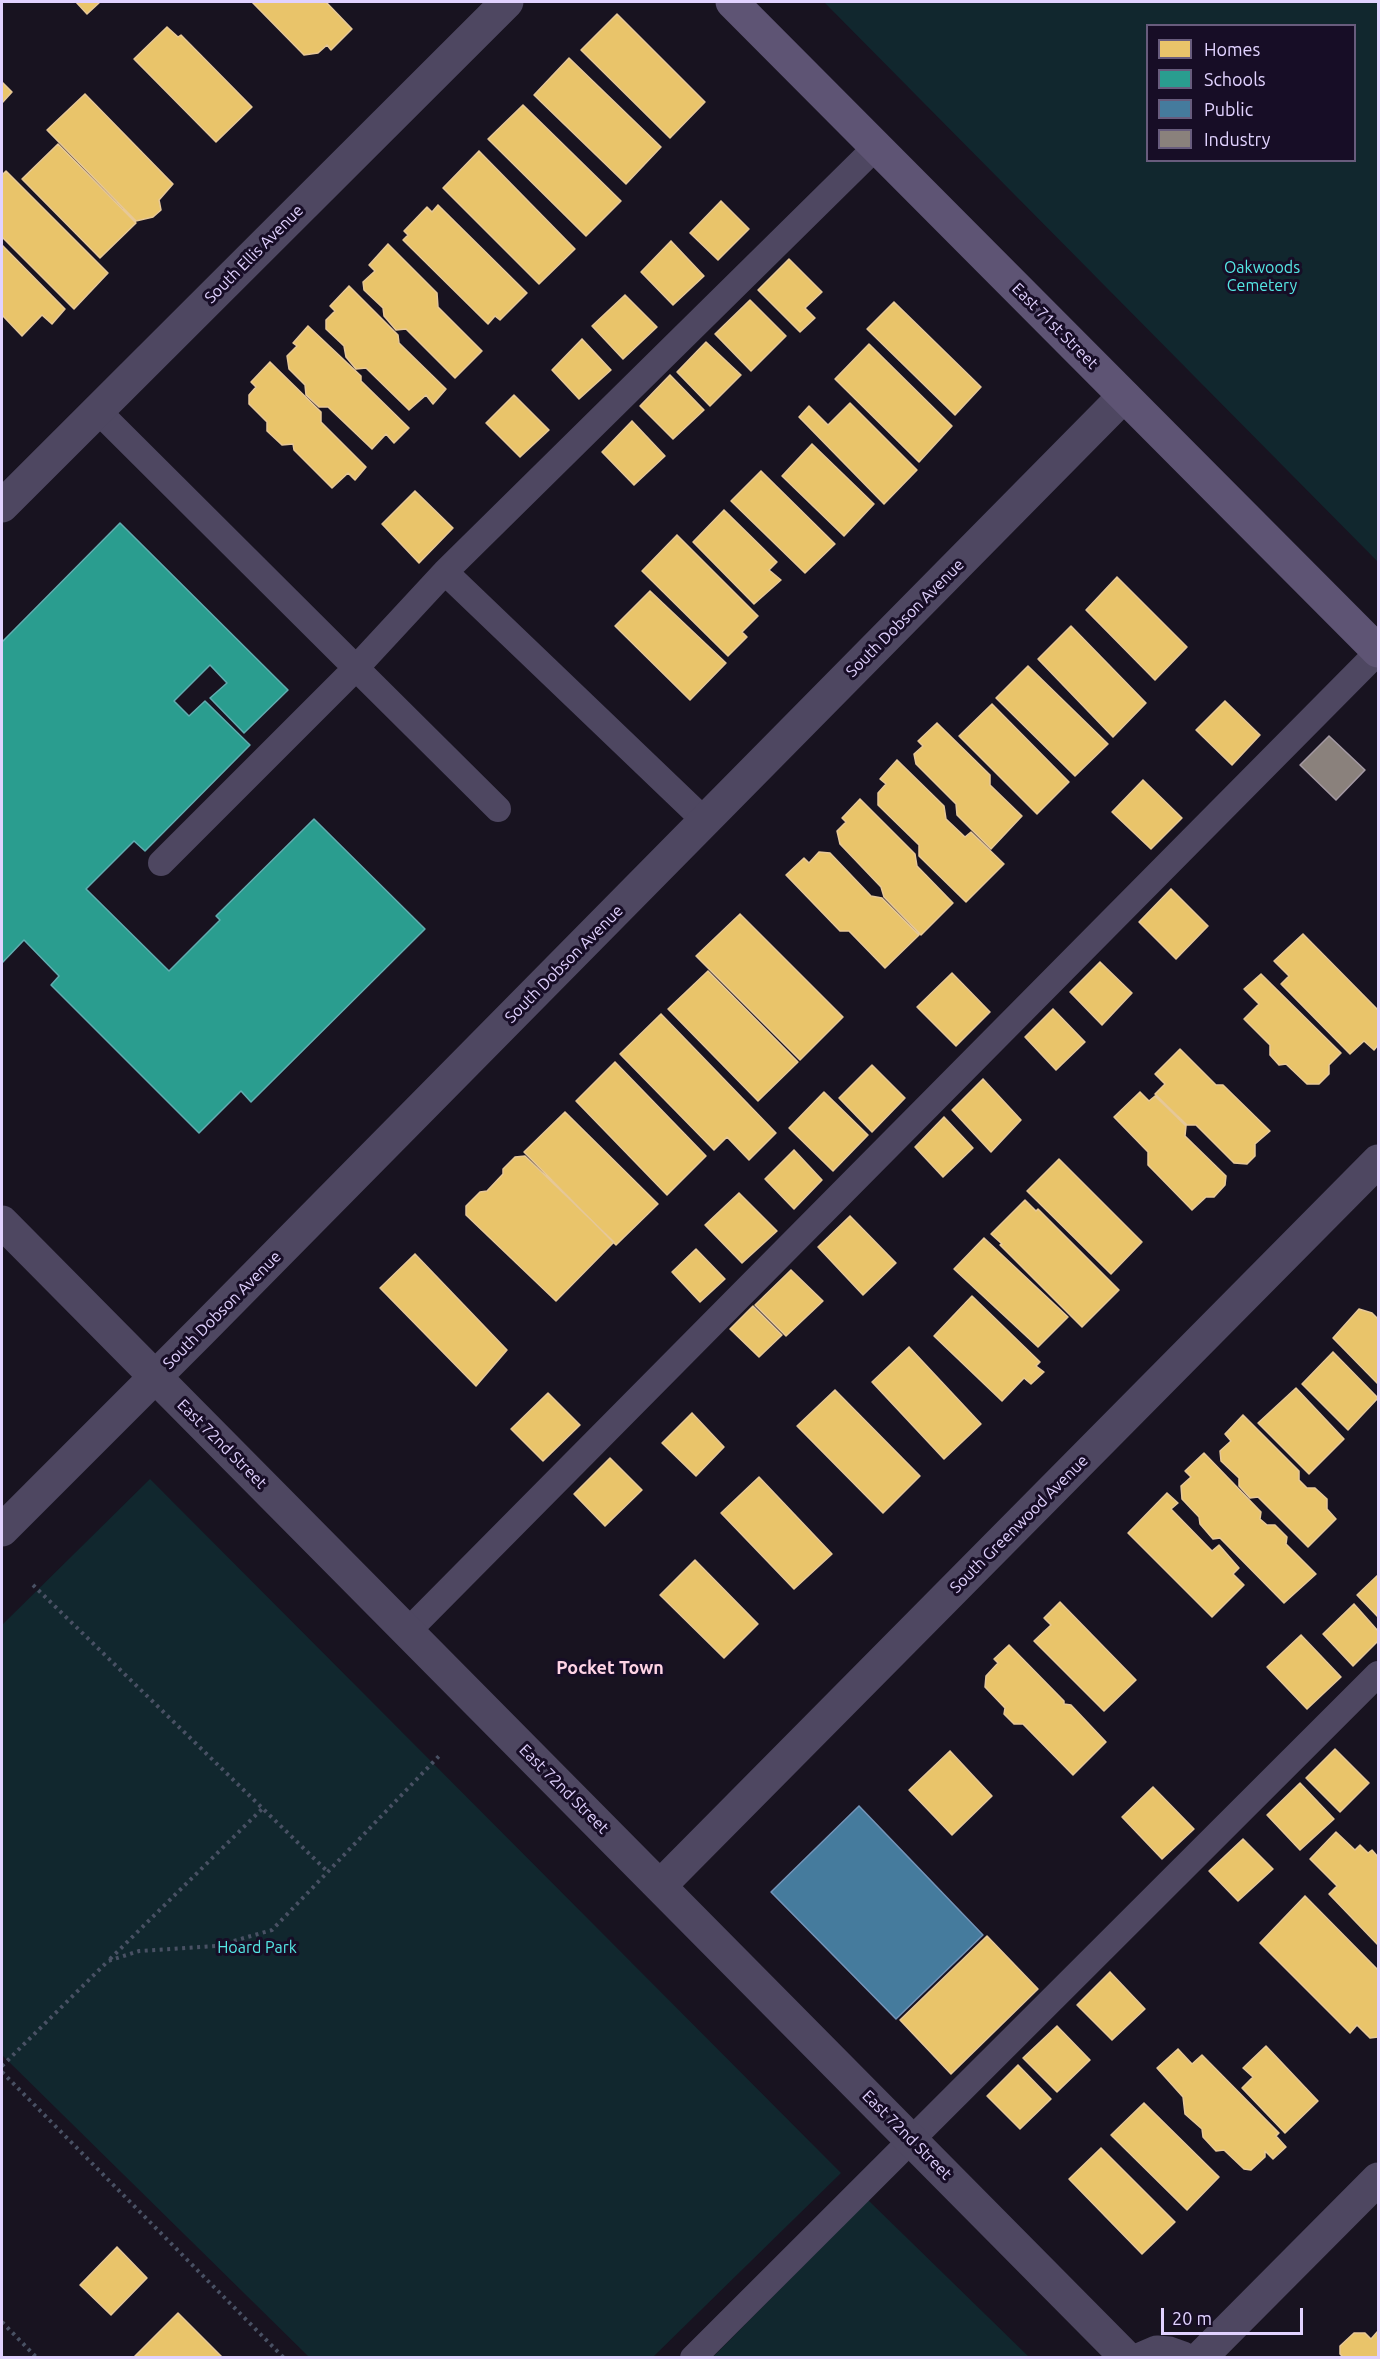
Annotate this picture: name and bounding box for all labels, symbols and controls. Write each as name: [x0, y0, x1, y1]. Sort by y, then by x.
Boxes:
legend: [1146, 24, 1356, 162]
text: Homes: [1204, 39, 1260, 59]
text: Schools: [1204, 69, 1266, 89]
text: Public: [1204, 99, 1253, 119]
text: Industry: [1204, 129, 1270, 149]
street label: South Ellis Avenue: [201, 201, 307, 307]
park label: Oakwoods Cemetery: [1224, 258, 1300, 296]
street label: East 71st Street: [1008, 279, 1102, 373]
street label: South Dobson Avenue: [842, 555, 968, 681]
street label: South Dobson Avenue: [501, 901, 627, 1027]
street label: South Dobson Avenue: [159, 1247, 285, 1373]
street label: East 72nd Street: [173, 1395, 271, 1493]
street label: South Greenwood Avenue: [946, 1451, 1092, 1597]
district label: Pocket Town: [556, 1657, 664, 1679]
street label: East 72nd Street: [515, 1740, 613, 1838]
park label: Hoard Park: [217, 1938, 297, 1958]
street label: East 72nd Street: [858, 2086, 956, 2184]
scale bar: [1164, 2296, 1306, 2334]
text: 20 m: [1172, 2308, 1212, 2328]

